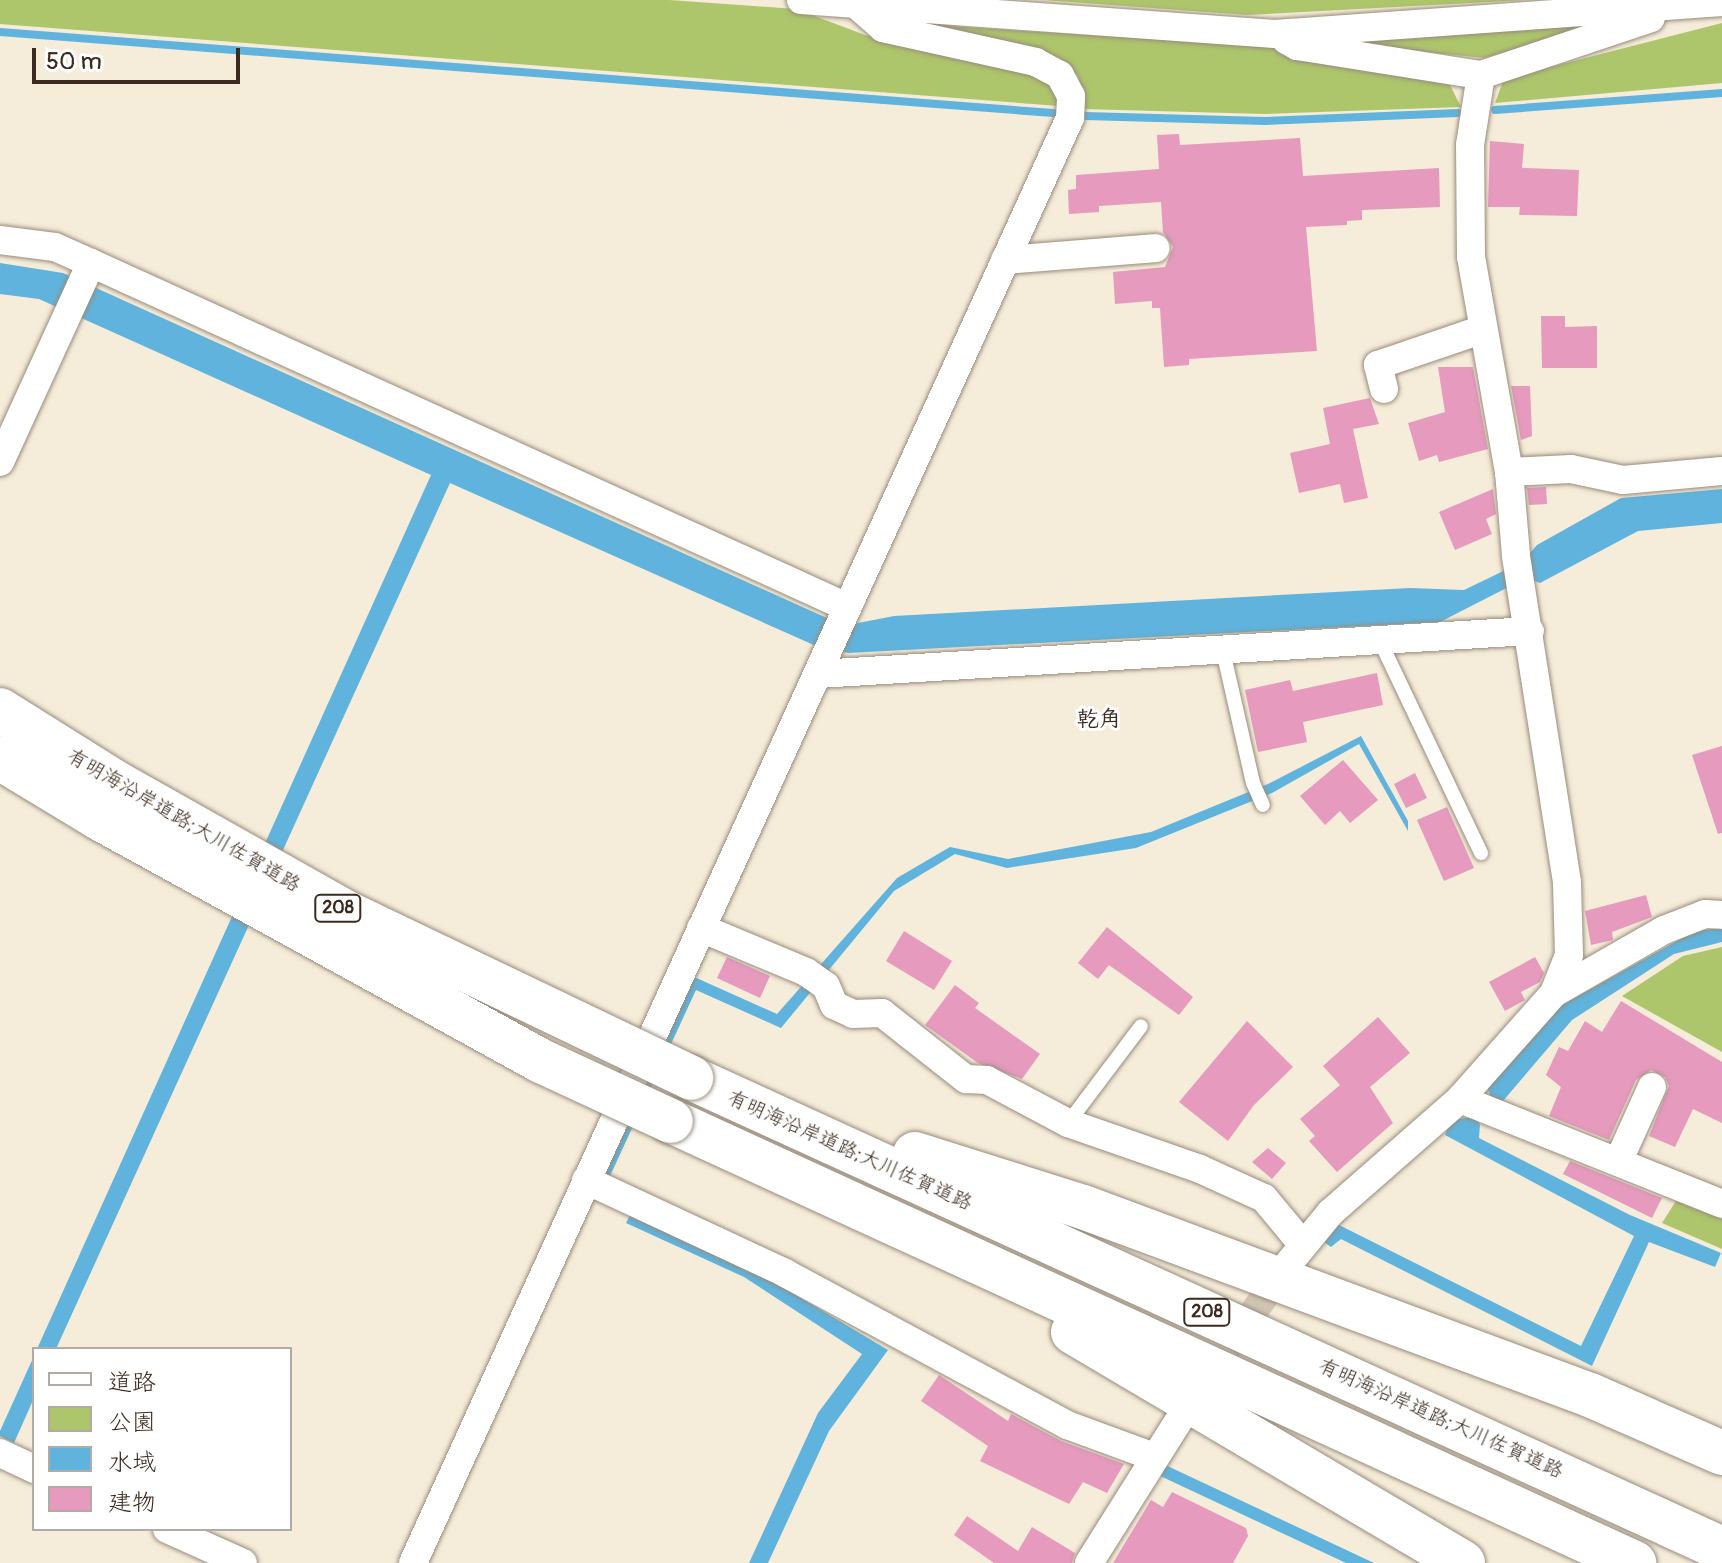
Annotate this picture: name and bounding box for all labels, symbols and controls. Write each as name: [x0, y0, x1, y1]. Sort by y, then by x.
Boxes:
scale bar: [36, 32, 244, 82]
text: 50 m: [46, 47, 102, 76]
district label: 乾角: [1077, 707, 1121, 733]
street label: 有明海沿岸道路;大川佐賀道路: [63, 743, 305, 897]
road number: 208: [314, 894, 362, 922]
street label: 有明海沿岸道路;大川佐賀道路: [724, 1085, 976, 1215]
road number: 208: [1183, 1298, 1231, 1326]
legend: [32, 1347, 292, 1531]
street label: 有明海沿岸道路;大川佐賀道路: [1315, 1353, 1567, 1483]
text: 道路: [108, 1368, 156, 1397]
text: 公園: [108, 1408, 156, 1437]
text: 水域: [108, 1448, 156, 1477]
text: 建物: [108, 1488, 156, 1517]

